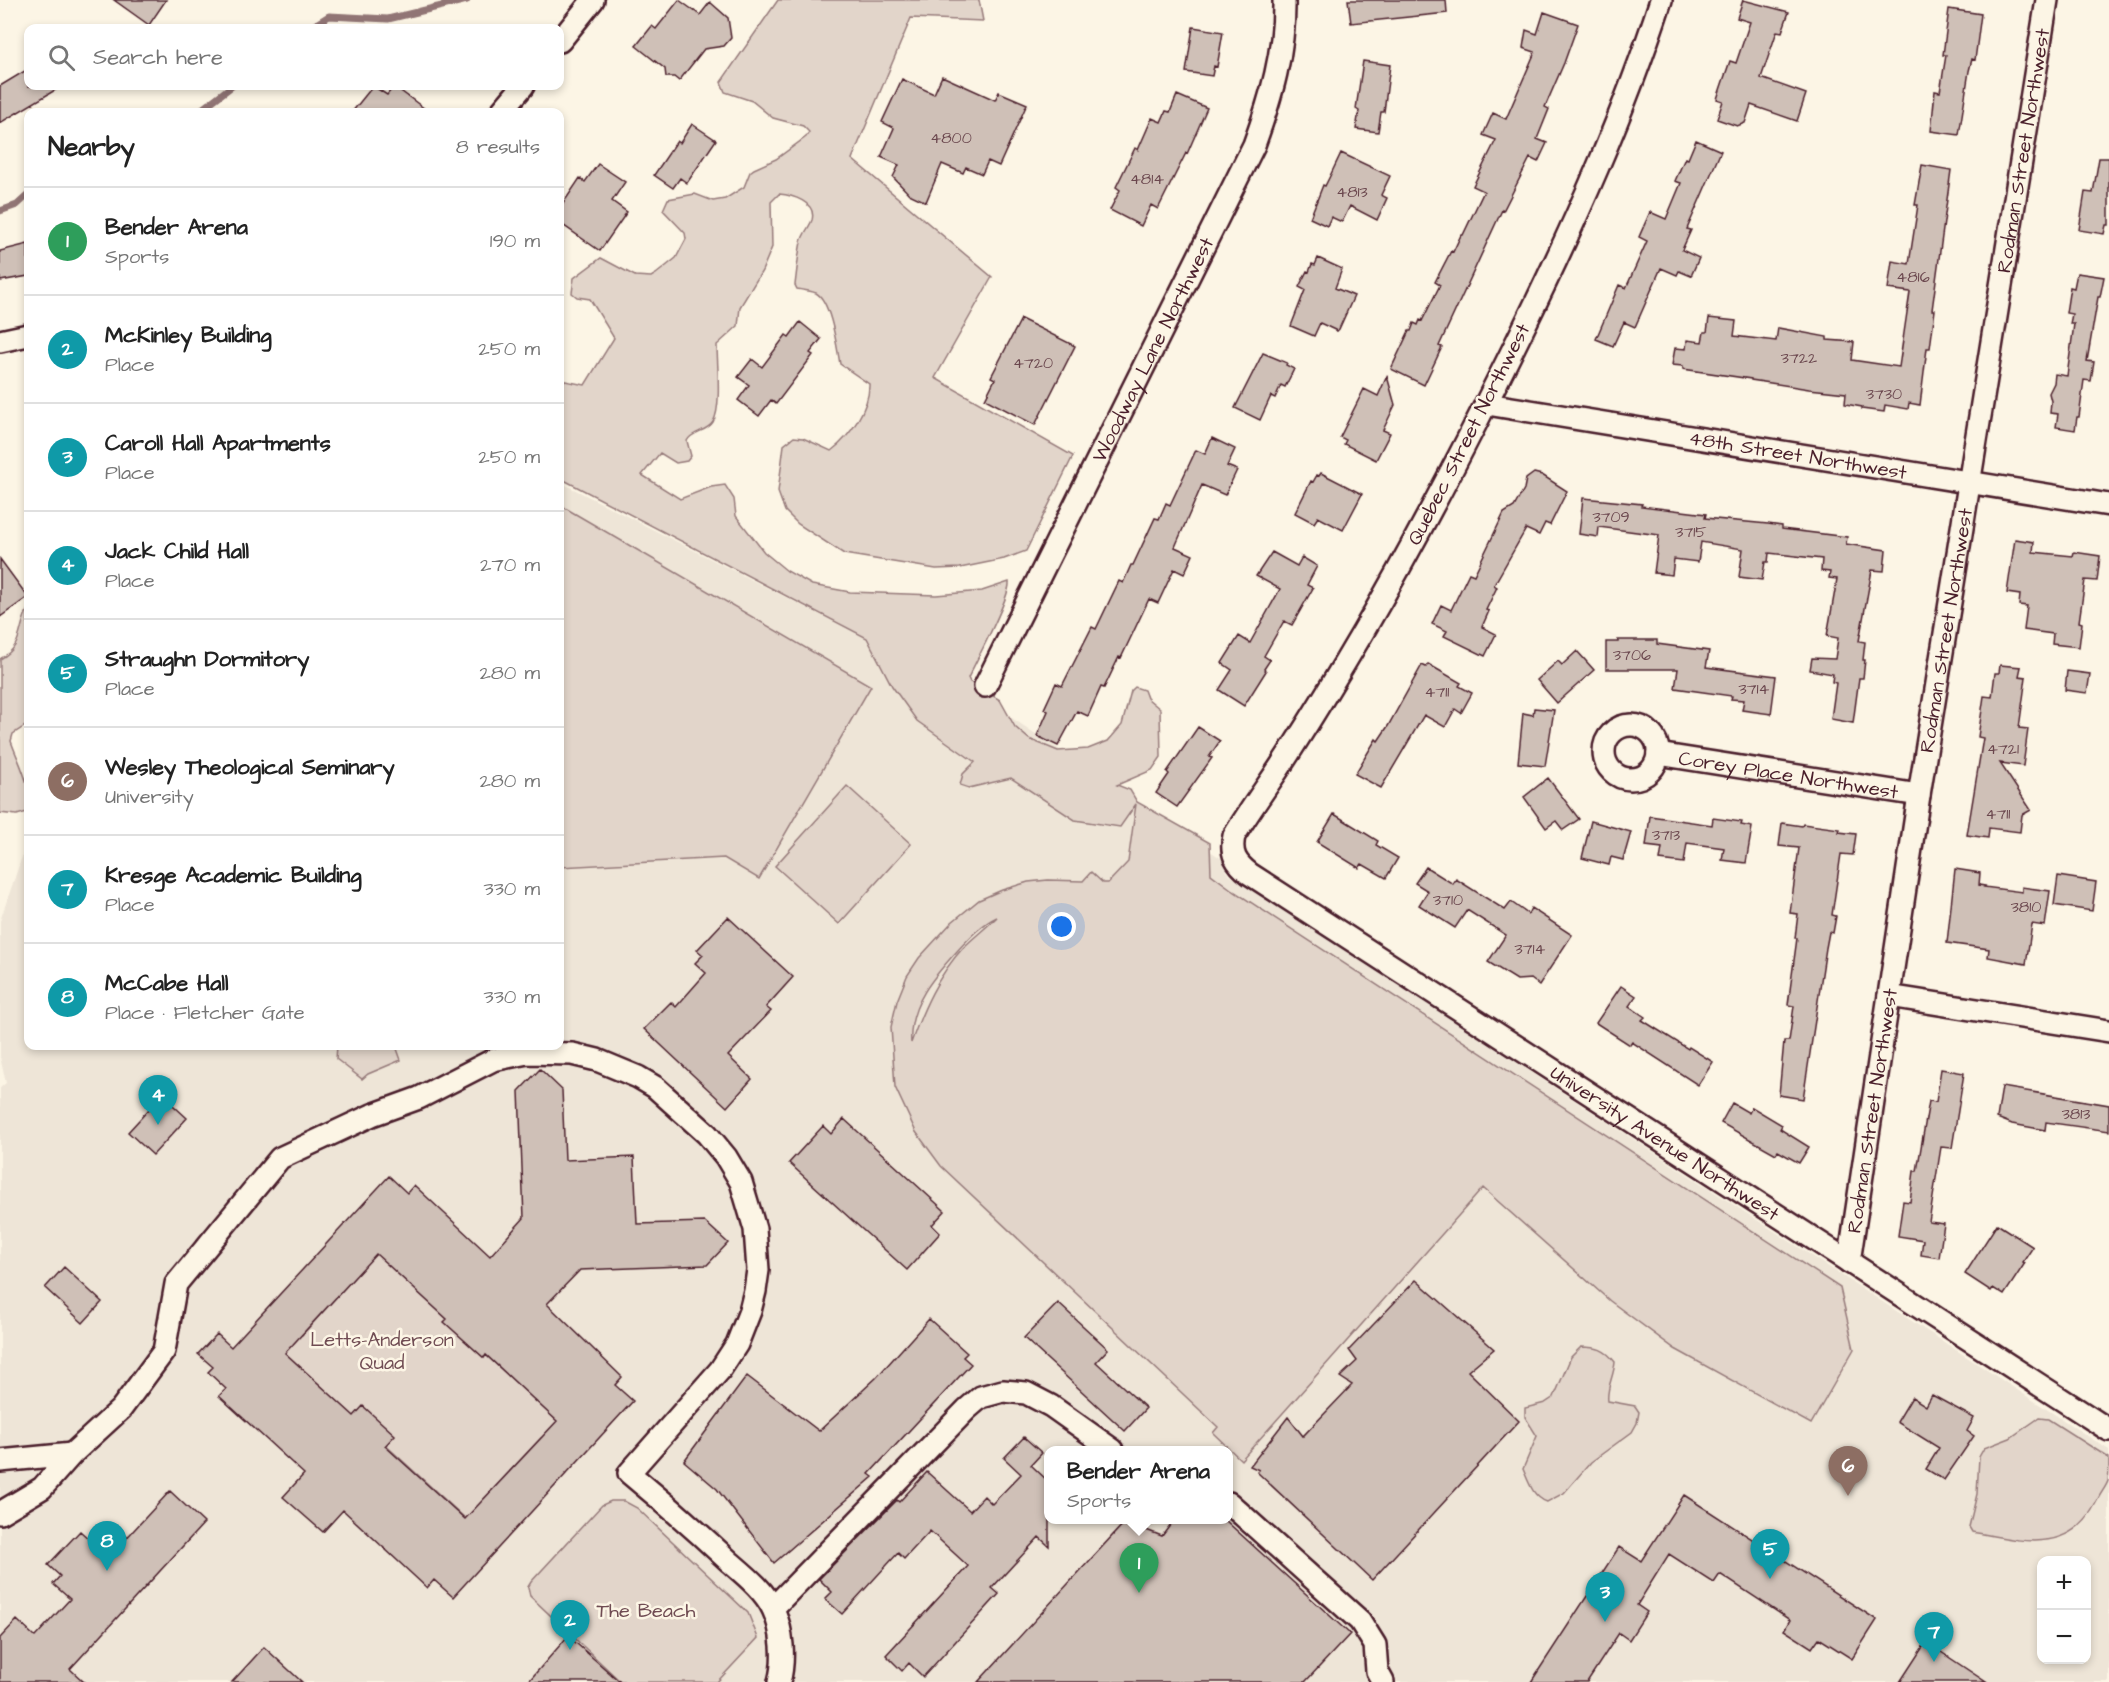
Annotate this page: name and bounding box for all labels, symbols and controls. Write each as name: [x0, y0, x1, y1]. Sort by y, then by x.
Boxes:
search box: [24, 24, 564, 90]
street label: Rodman Street Northwest: [1990, 26, 2057, 275]
icon: search: [45, 41, 78, 74]
text: Search here: [93, 42, 223, 73]
house number: 4800: [930, 127, 972, 149]
text: Nearby: [48, 129, 135, 165]
text: 8 results: [456, 133, 540, 161]
house number: 4814: [1130, 168, 1164, 190]
house number: 4813: [1336, 181, 1368, 203]
text: Bender Arena: [105, 212, 248, 243]
text: 1: [66, 227, 69, 255]
text: 190 m: [490, 227, 540, 255]
street label: Woodway Lane Northwest: [1086, 233, 1221, 467]
text: Sports: [105, 243, 169, 271]
house number: 4816: [1896, 266, 1930, 288]
street label: Quebec Street Northwest: [1401, 319, 1537, 550]
text: McKinley Building: [105, 320, 272, 351]
text: 2: [62, 335, 73, 363]
text: 250 m: [478, 335, 540, 363]
house number: 3722: [1781, 347, 1817, 369]
text: Place: [105, 351, 155, 379]
house number: 4720: [1013, 352, 1053, 374]
house number: 3730: [1866, 383, 1902, 405]
street label: 48th Street Northwest: [1687, 424, 1909, 487]
text: Caroll Hall Apartments: [105, 428, 331, 459]
text: 3: [62, 443, 73, 471]
text: 250 m: [478, 443, 540, 471]
text: Place: [105, 459, 155, 487]
house number: 3709: [1592, 506, 1630, 528]
street label: Rodman Street Northwest: [1913, 506, 1980, 755]
house number: 3715: [1675, 521, 1707, 543]
text: Jack Child Hall: [105, 536, 249, 567]
text: 4: [61, 551, 74, 579]
text: 270 m: [480, 551, 540, 579]
text: Place: [105, 567, 155, 595]
text: Straughn Dormitory: [105, 644, 309, 675]
house number: 3706: [1613, 644, 1651, 666]
text: 5: [60, 659, 75, 687]
text: 280 m: [479, 659, 540, 687]
text: Place: [105, 675, 155, 703]
house number: 3714: [1739, 678, 1770, 700]
house number: 4711: [1425, 681, 1449, 703]
house number: 4721: [1987, 738, 2019, 760]
street label: Corey Place Northwest: [1676, 744, 1900, 807]
text: Wesley Theological Seminary: [105, 752, 395, 783]
text: 6: [61, 767, 74, 795]
text: 280 m: [479, 767, 540, 795]
text: University: [105, 783, 194, 811]
house number: 4711: [1986, 803, 2010, 825]
house number: 3713: [1652, 824, 1680, 846]
text: Kresge Academic Building: [105, 860, 362, 891]
text: 7: [61, 875, 74, 903]
text: 330 m: [483, 875, 540, 903]
house number: 3710: [1433, 889, 1463, 911]
text: Place: [105, 891, 155, 919]
house number: 3810: [2011, 896, 2041, 918]
your location: [1047, 912, 1076, 941]
house number: 3714: [1515, 938, 1546, 960]
text: McCabe Hall: [105, 968, 228, 999]
text: 8: [61, 983, 74, 1011]
text: 330 m: [483, 983, 540, 1011]
street label: Rodman Street Northwest: [1840, 986, 1905, 1235]
text: Place · Fletcher Gate: [105, 999, 305, 1027]
street label: University Avenue Northwest: [1545, 1059, 1785, 1228]
pin: 4: [138, 1076, 178, 1125]
house number: 3813: [2062, 1103, 2090, 1125]
park label: Letts-Anderson Quad: [310, 1326, 454, 1377]
popup: [1044, 1446, 1233, 1524]
pin: 6: [1828, 1446, 1868, 1496]
text: Bender Arena: [1067, 1456, 1210, 1487]
text: Sports: [1067, 1487, 1131, 1515]
pin: 8: [88, 1522, 126, 1571]
pin: 5: [1750, 1530, 1790, 1579]
pin: 1: [1120, 1544, 1158, 1593]
map controls: [2037, 1556, 2091, 1664]
button: +: [2037, 1556, 2091, 1610]
pin: 3: [1586, 1572, 1624, 1622]
park label: The Beach: [597, 1597, 696, 1625]
pin: 2: [550, 1600, 590, 1650]
button: −: [2037, 1610, 2091, 1664]
pin: 7: [1914, 1612, 1954, 1662]

